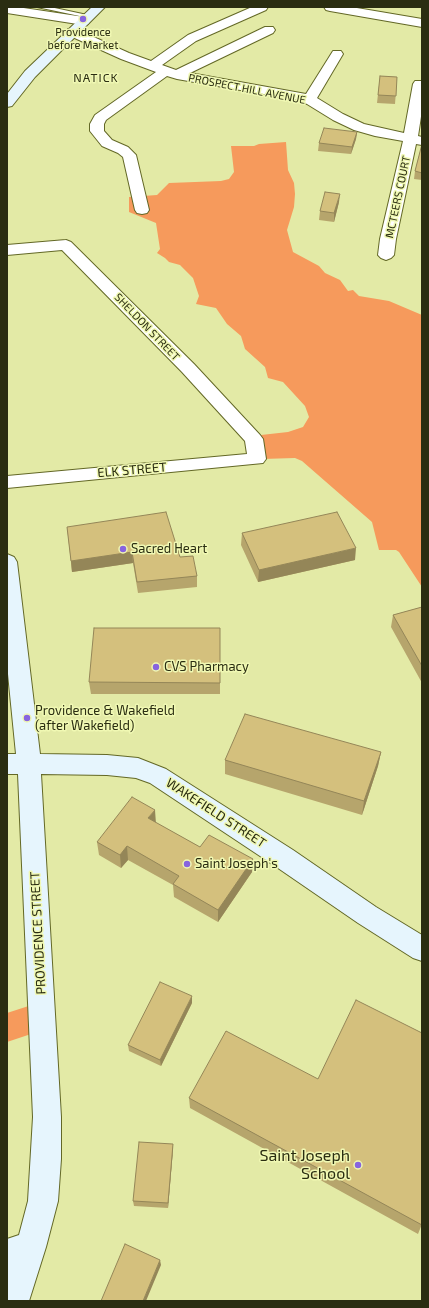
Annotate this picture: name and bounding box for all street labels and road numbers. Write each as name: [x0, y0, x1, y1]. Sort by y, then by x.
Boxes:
street label: PROSPECT HILL AVENUE: [187, 71, 307, 107]
street label: MCTEERS COURT: [383, 155, 413, 239]
street label: SHELDON STREET: [112, 291, 182, 363]
street label: ELK STREET: [97, 459, 167, 481]
street label: WAKEFIELD STREET: [163, 775, 269, 851]
street label: PROVIDENCE STREET: [27, 871, 49, 995]

